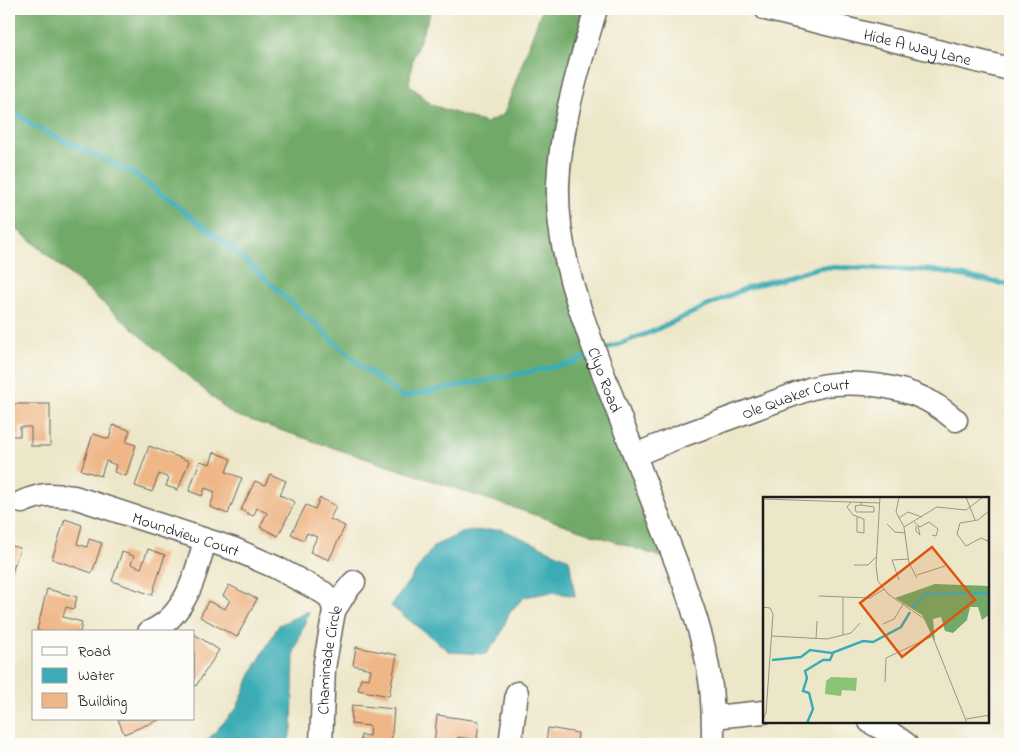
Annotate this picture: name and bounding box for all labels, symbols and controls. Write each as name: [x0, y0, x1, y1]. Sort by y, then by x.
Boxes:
street label: Hide A Way Lane: [861, 23, 974, 73]
street label: Clyo Road: [580, 344, 627, 416]
street label: Ole Quaker Court: [739, 374, 850, 427]
inset map: [763, 497, 989, 723]
street label: Moundview Court: [129, 507, 243, 564]
street label: Chaminade Circle: [312, 600, 350, 715]
legend: [32, 630, 195, 720]
text: Road: [78, 641, 111, 663]
text: Water: [78, 665, 114, 687]
text: Building: [77, 691, 127, 714]

